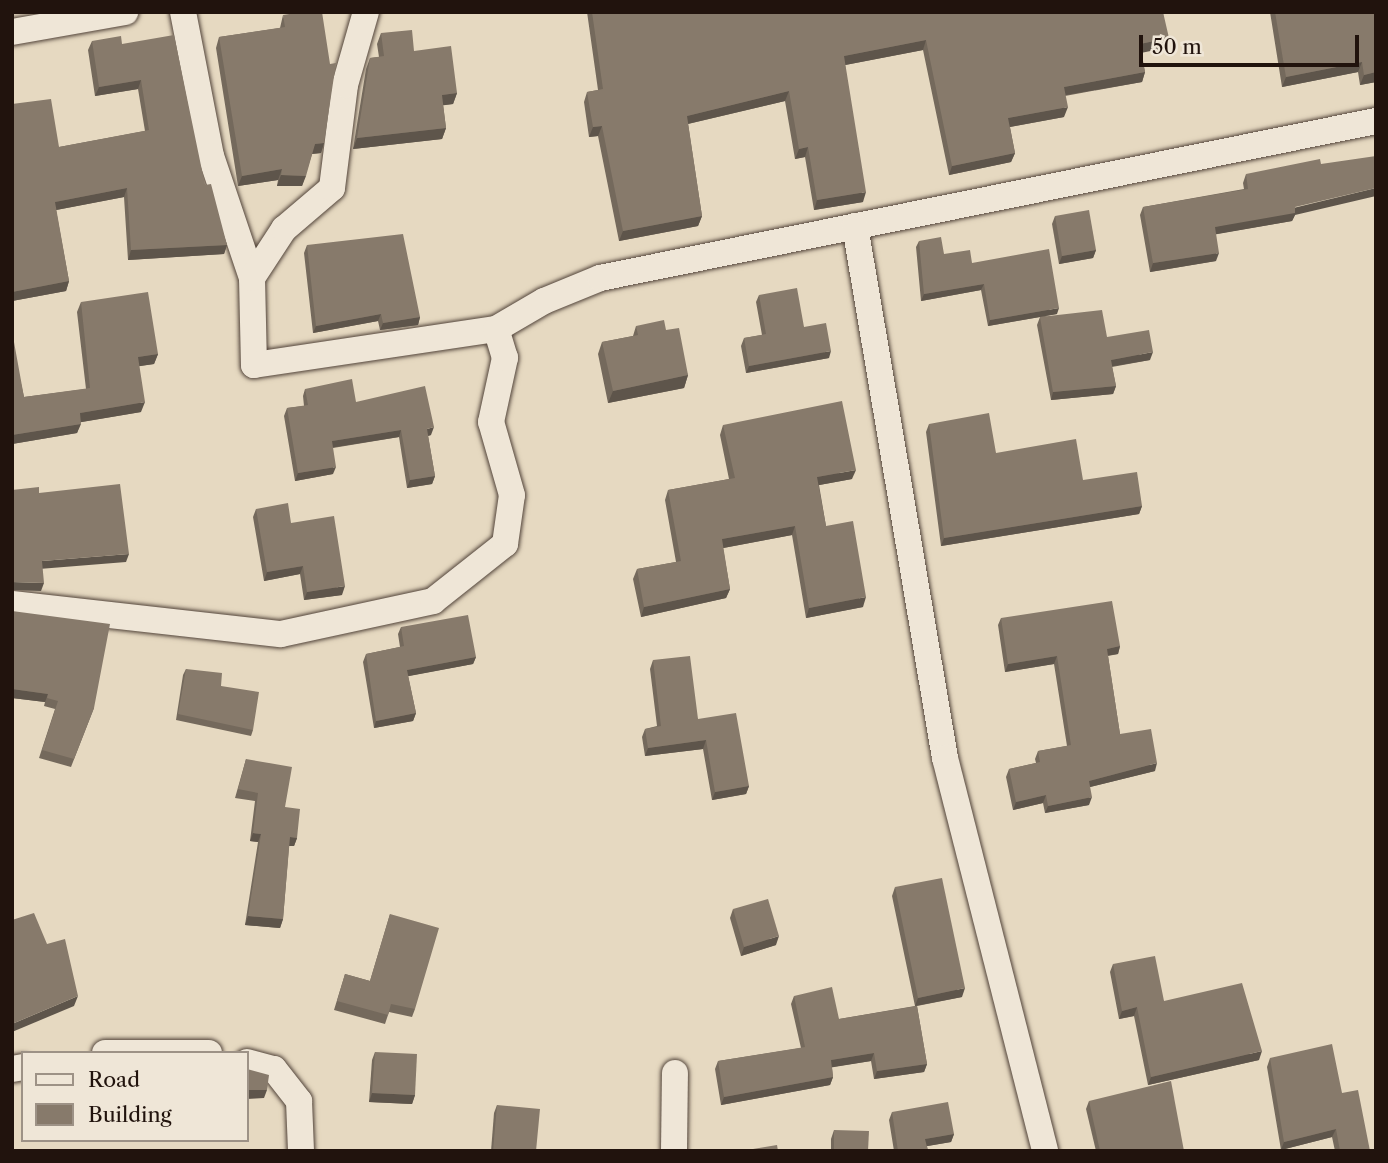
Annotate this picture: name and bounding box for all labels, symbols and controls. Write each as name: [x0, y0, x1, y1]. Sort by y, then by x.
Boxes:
scale bar: [1143, 21, 1364, 65]
text: 50 m: [1152, 34, 1202, 59]
legend: [21, 1051, 248, 1142]
text: Road: [88, 1067, 140, 1092]
text: Building: [88, 1102, 172, 1127]

